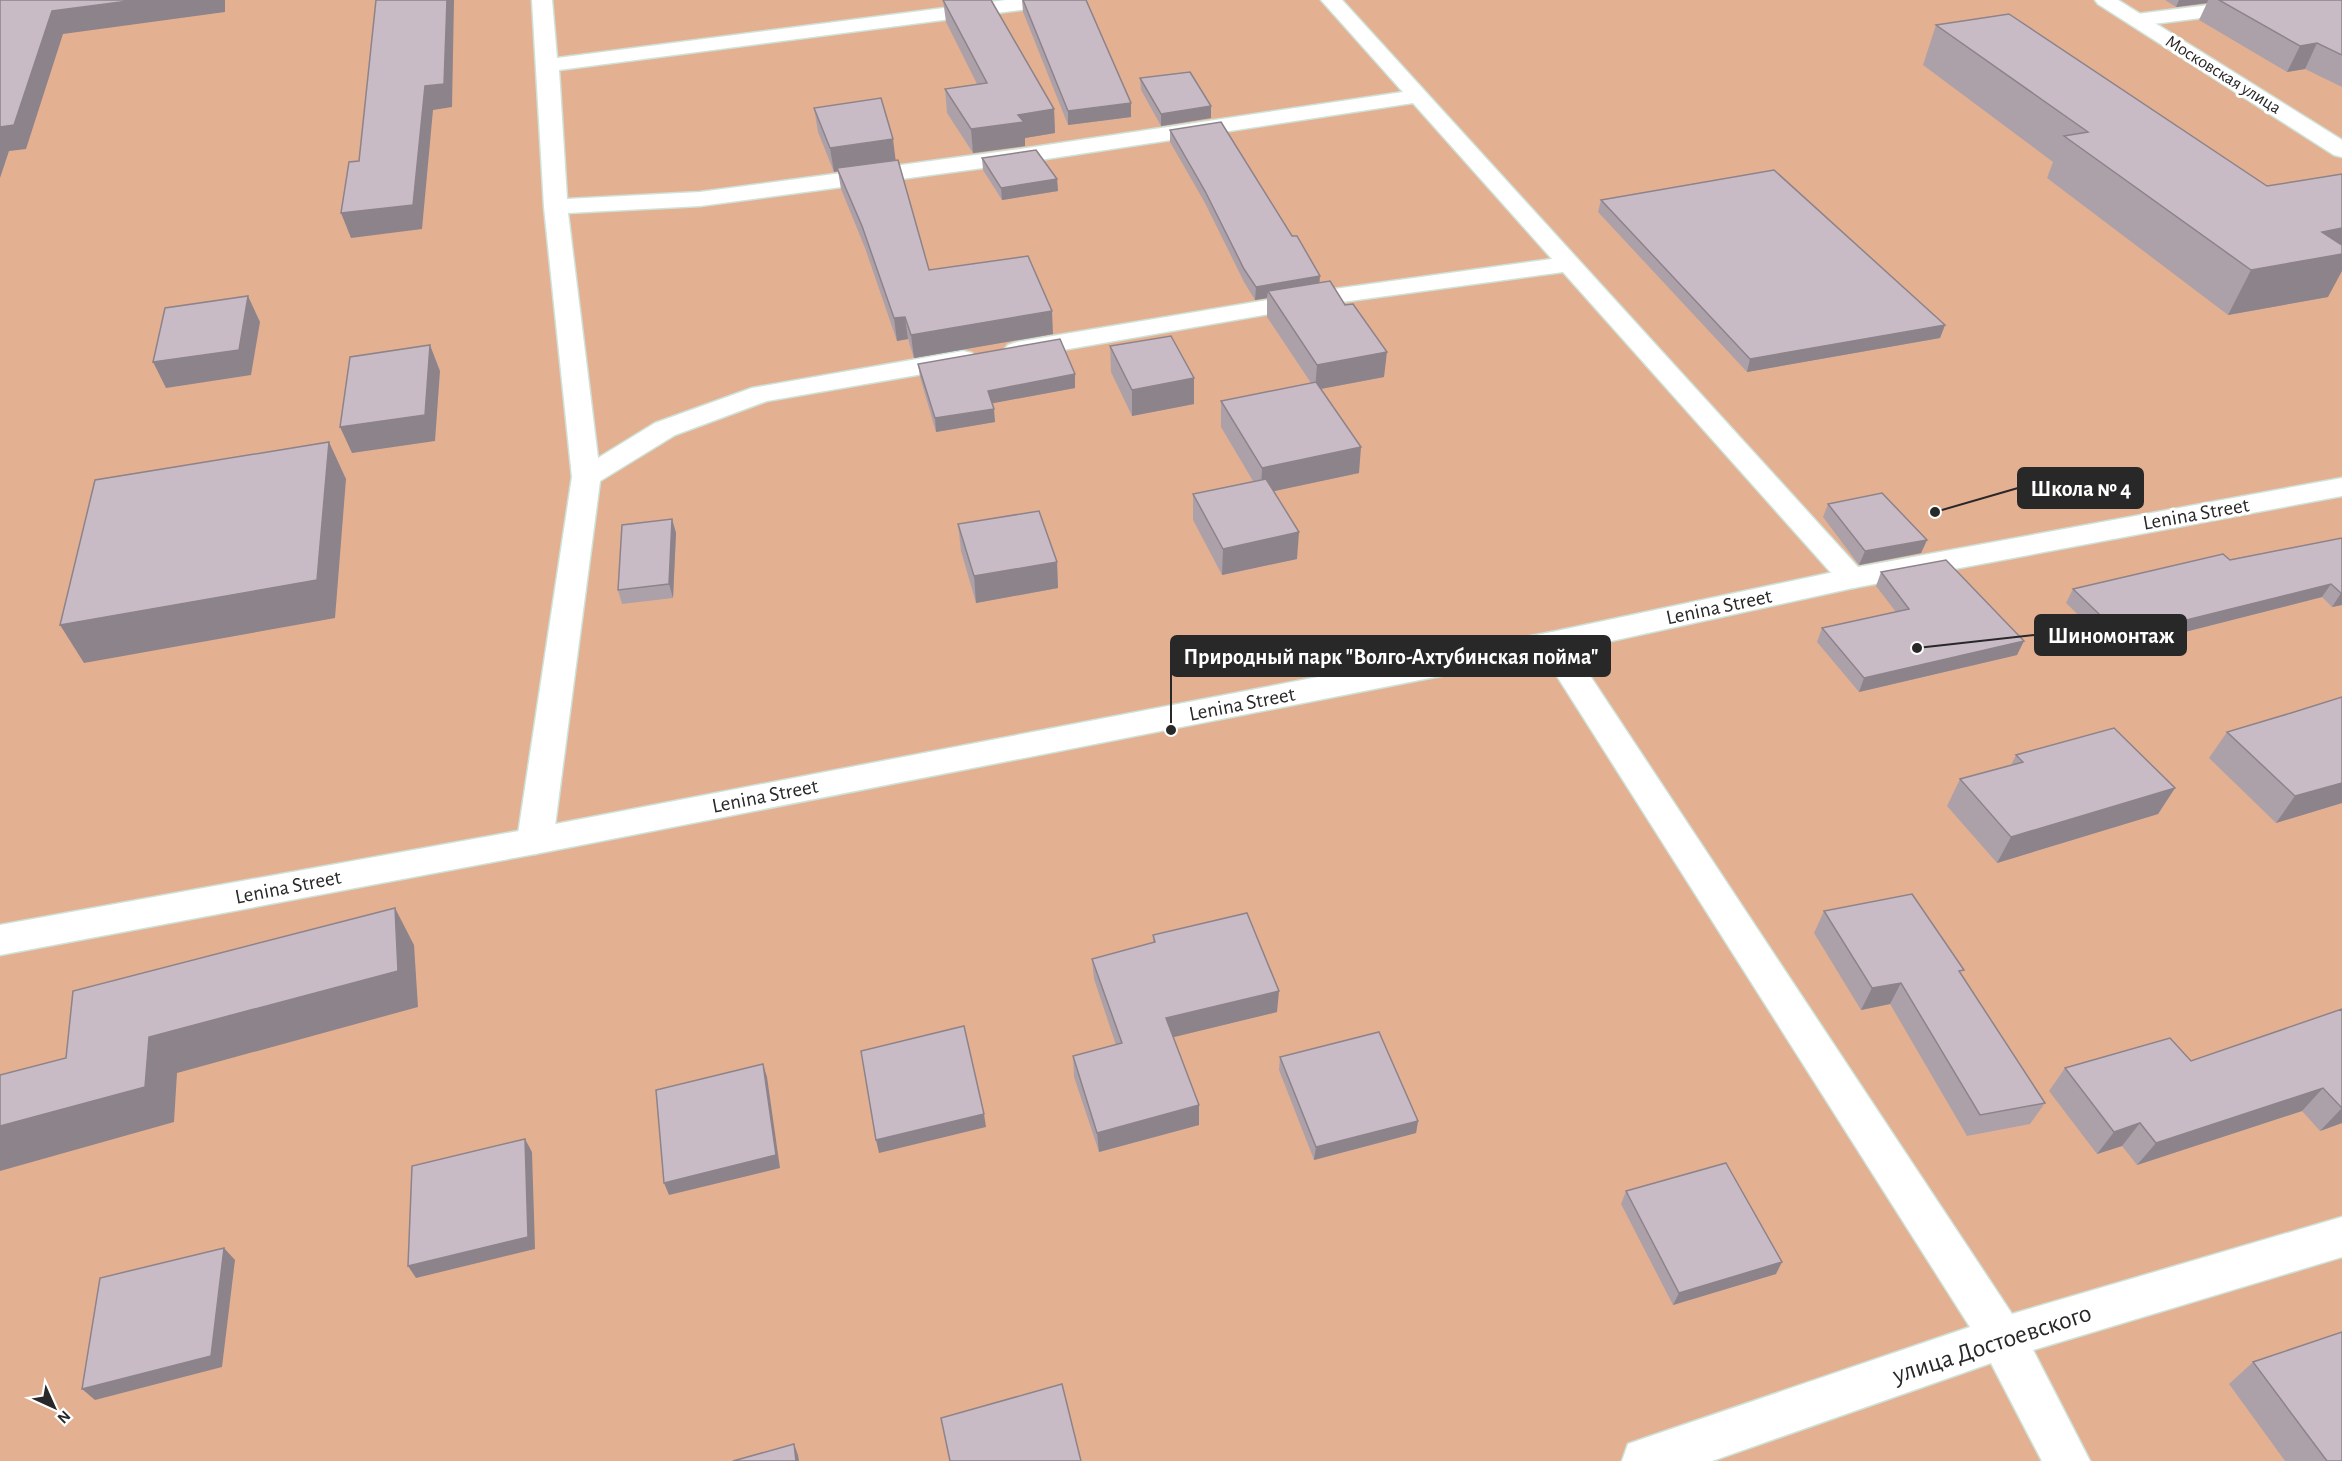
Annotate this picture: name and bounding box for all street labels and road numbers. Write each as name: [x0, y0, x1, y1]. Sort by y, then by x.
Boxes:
street label: Московская улица: [2162, 32, 2284, 118]
street label: Lenina Street: [2141, 494, 2251, 534]
street label: Lenina Street: [1664, 585, 1774, 628]
street label: Lenina Street: [1187, 683, 1297, 725]
street label: Lenina Street: [710, 775, 820, 817]
street label: Lenina Street: [233, 866, 343, 908]
street label: улица Достоевского: [1889, 1300, 2094, 1389]

